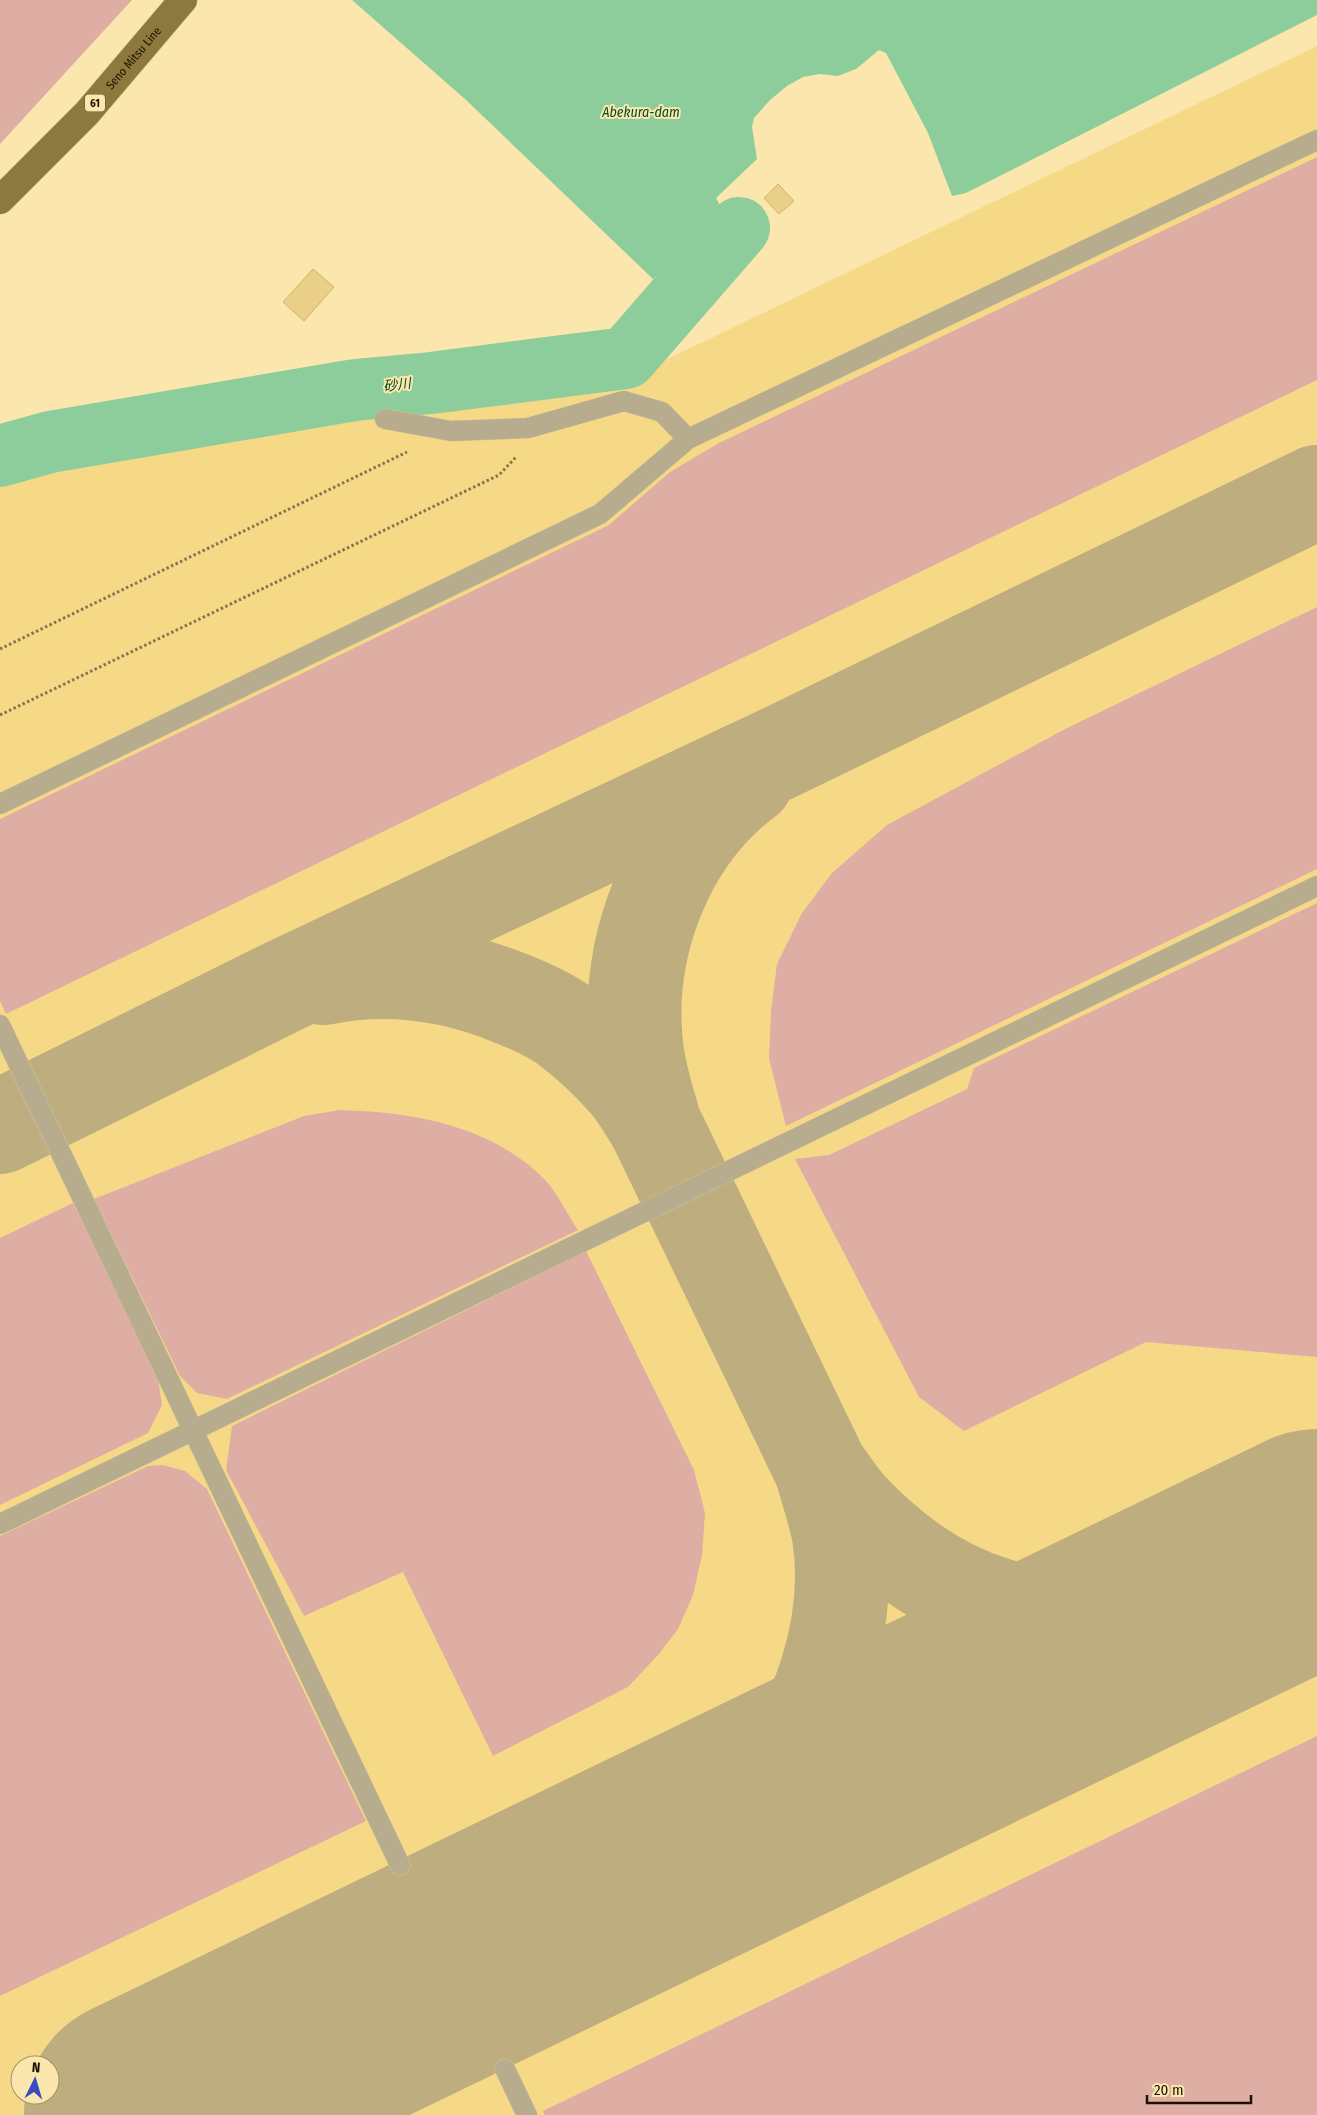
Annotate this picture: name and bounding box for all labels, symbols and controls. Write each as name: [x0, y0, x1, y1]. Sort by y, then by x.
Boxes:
street label: Seno Mitsu Line: [103, 24, 164, 92]
road number: 61: [85, 95, 105, 112]
water label: Abekura-dam: [601, 104, 680, 121]
water label: 砂川: [382, 375, 414, 395]
north arrow: [10, 2055, 60, 2105]
text: N: [31, 2059, 41, 2076]
scale bar: [1147, 2072, 1251, 2104]
text: 20 m: [1154, 2081, 1184, 2099]

